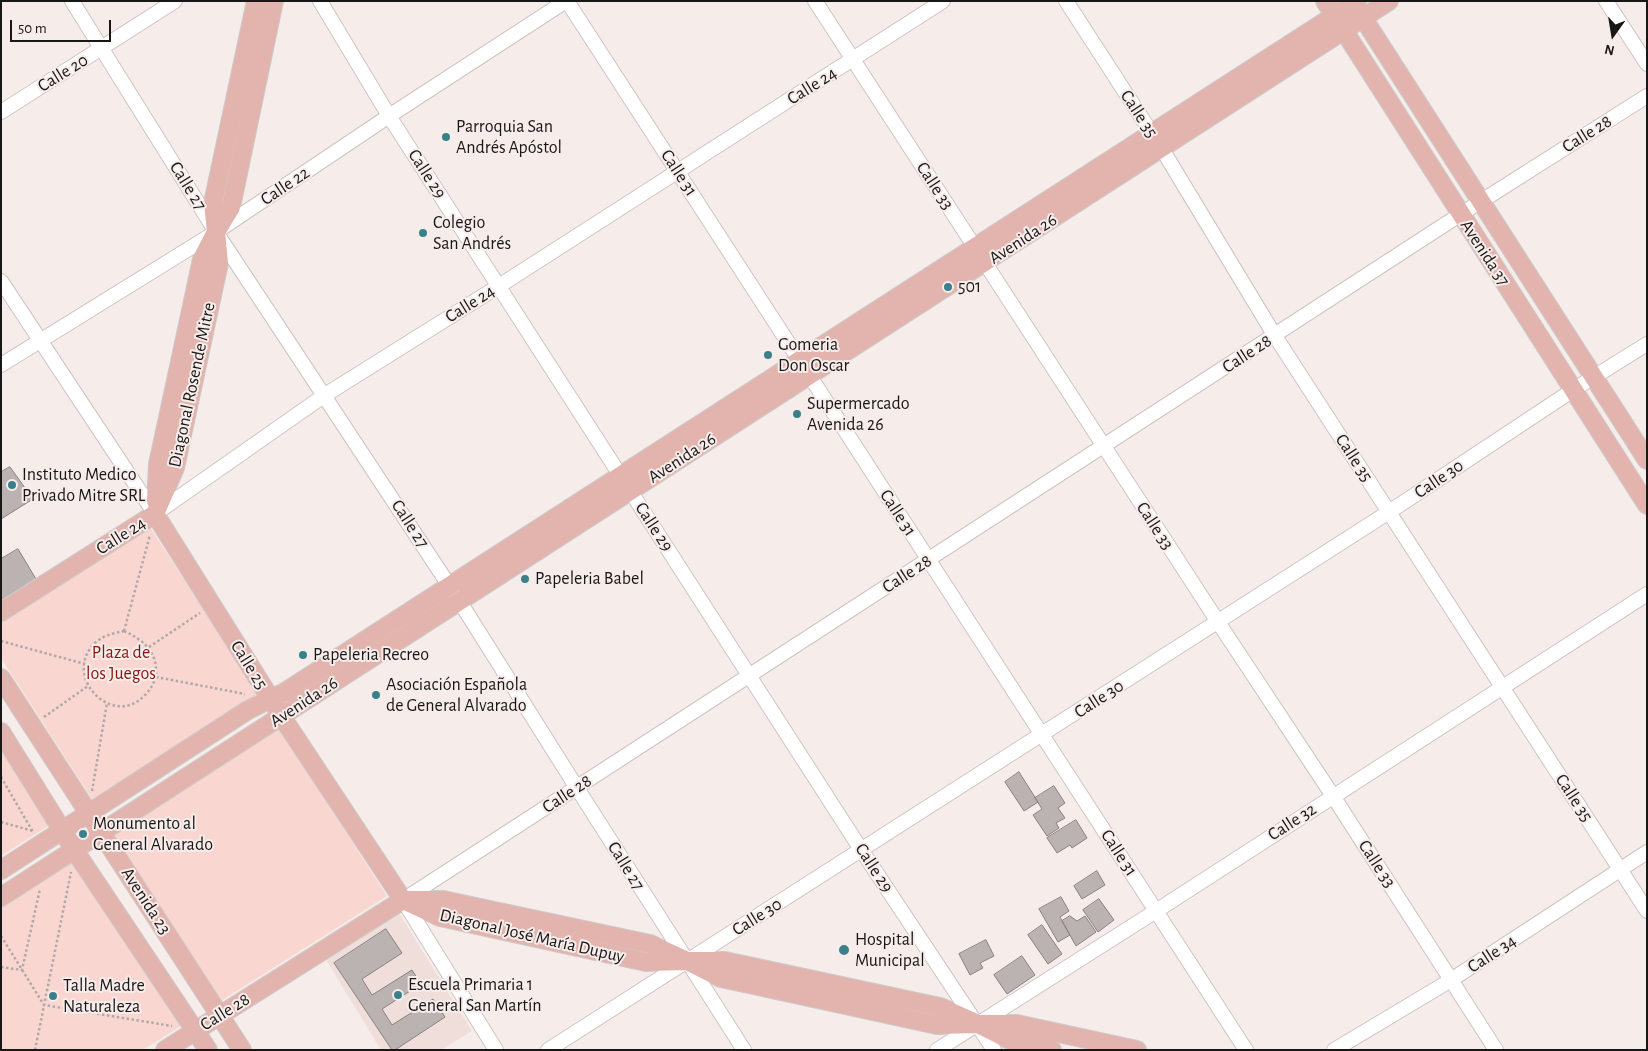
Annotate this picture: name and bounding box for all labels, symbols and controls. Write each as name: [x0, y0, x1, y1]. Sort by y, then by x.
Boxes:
scale bar: [12, 10, 114, 42]
north arrow: [1588, 10, 1638, 60]
text: 50 m: [18, 21, 47, 36]
text: N: [1603, 42, 1616, 58]
street label: Calle 20: [34, 49, 92, 97]
street label: Calle 24: [783, 62, 841, 110]
street label: Calle 35: [1116, 86, 1162, 142]
street label: Calle 28: [1558, 110, 1616, 158]
place label: Parroquia San Andrés Apóstol: [456, 116, 562, 158]
marker: Parroquia San Andrés Apóstol: [440, 131, 452, 143]
street label: Calle 29: [403, 145, 451, 203]
street label: Calle 31: [656, 146, 702, 200]
street label: Calle 27: [165, 158, 211, 214]
street label: Calle 33: [912, 158, 958, 214]
street label: Calle 22: [256, 162, 314, 210]
street label: Avenida 26: [985, 209, 1061, 269]
place label: Colegio San Andrés: [433, 212, 511, 254]
street label: Avenida 37: [1456, 216, 1514, 290]
marker: Colegio San Andrés: [417, 227, 429, 239]
place label: 501: [958, 276, 981, 298]
street label: Calle 24: [441, 280, 499, 328]
marker: 501: [942, 281, 954, 293]
street label: Diagonal Rosende Mitre: [164, 301, 220, 469]
street label: Calle 28: [1218, 330, 1276, 378]
place label: Gomeria Don Oscar: [778, 334, 849, 376]
marker: Gomeria Don Oscar: [762, 349, 774, 361]
place label: Supermercado Avenida 26: [807, 393, 910, 436]
marker: Supermercado Avenida 26: [791, 408, 803, 420]
street label: Avenida 26: [644, 428, 720, 488]
street label: Calle 35: [1331, 430, 1377, 486]
street label: Calle 30: [1410, 455, 1468, 503]
place label: Instituto Medico Privado Mitre SRL: [22, 464, 145, 506]
marker: Instituto Medico Privado Mitre SRL: [6, 479, 18, 491]
street label: Calle 31: [875, 486, 921, 540]
street label: Calle 27: [386, 496, 434, 552]
street label: Calle 29: [630, 498, 678, 556]
street label: Calle 33: [1132, 498, 1178, 554]
street label: Calle 24: [92, 512, 150, 560]
street label: Calle 28: [878, 550, 936, 598]
place label: Papeleria Babel: [535, 568, 644, 590]
marker: Papeleria Babel: [519, 573, 531, 585]
street label: Calle 25: [226, 637, 272, 693]
park label: Plaza de los Juegos: [86, 642, 156, 684]
place label: Papeleria Recreo: [313, 644, 429, 666]
marker: Papeleria Recreo: [297, 649, 309, 661]
street label: Avenida 26: [266, 672, 342, 732]
place label: Asociación Española de General Alvarado: [386, 674, 527, 716]
street label: Calle 30: [1070, 675, 1128, 723]
marker: Asociación Española de General Alvarado: [370, 689, 382, 701]
street label: Calle 28: [538, 770, 596, 818]
street label: Calle 35: [1551, 770, 1597, 826]
street label: Calle 32: [1264, 798, 1320, 846]
place label: Monumento al General Alvarado: [93, 813, 213, 856]
street label: Calle 31: [1096, 826, 1142, 880]
marker: Monumento al General Alvarado: [77, 828, 89, 840]
street label: Calle 33: [1354, 836, 1400, 892]
street label: Calle 27: [603, 838, 649, 894]
street label: Calle 29: [850, 839, 898, 897]
street label: Avenida 23: [116, 863, 176, 939]
street label: Calle 30: [728, 893, 786, 941]
street label: Diagonal José María Dupuy: [438, 904, 626, 968]
place label: Hospital Municipal: [855, 929, 925, 972]
street label: Calle 34: [1464, 930, 1520, 978]
marker: Hospital Municipal: [837, 943, 851, 957]
place label: Escuela Primaria 1 General San Martín: [408, 974, 542, 1016]
place label: Talla Madre Naturaleza: [63, 975, 145, 1018]
street label: Calle 28: [196, 988, 254, 1036]
marker: Escuela Primaria 1 General San Martín: [392, 989, 404, 1001]
marker: Talla Madre Naturaleza: [47, 990, 59, 1002]

